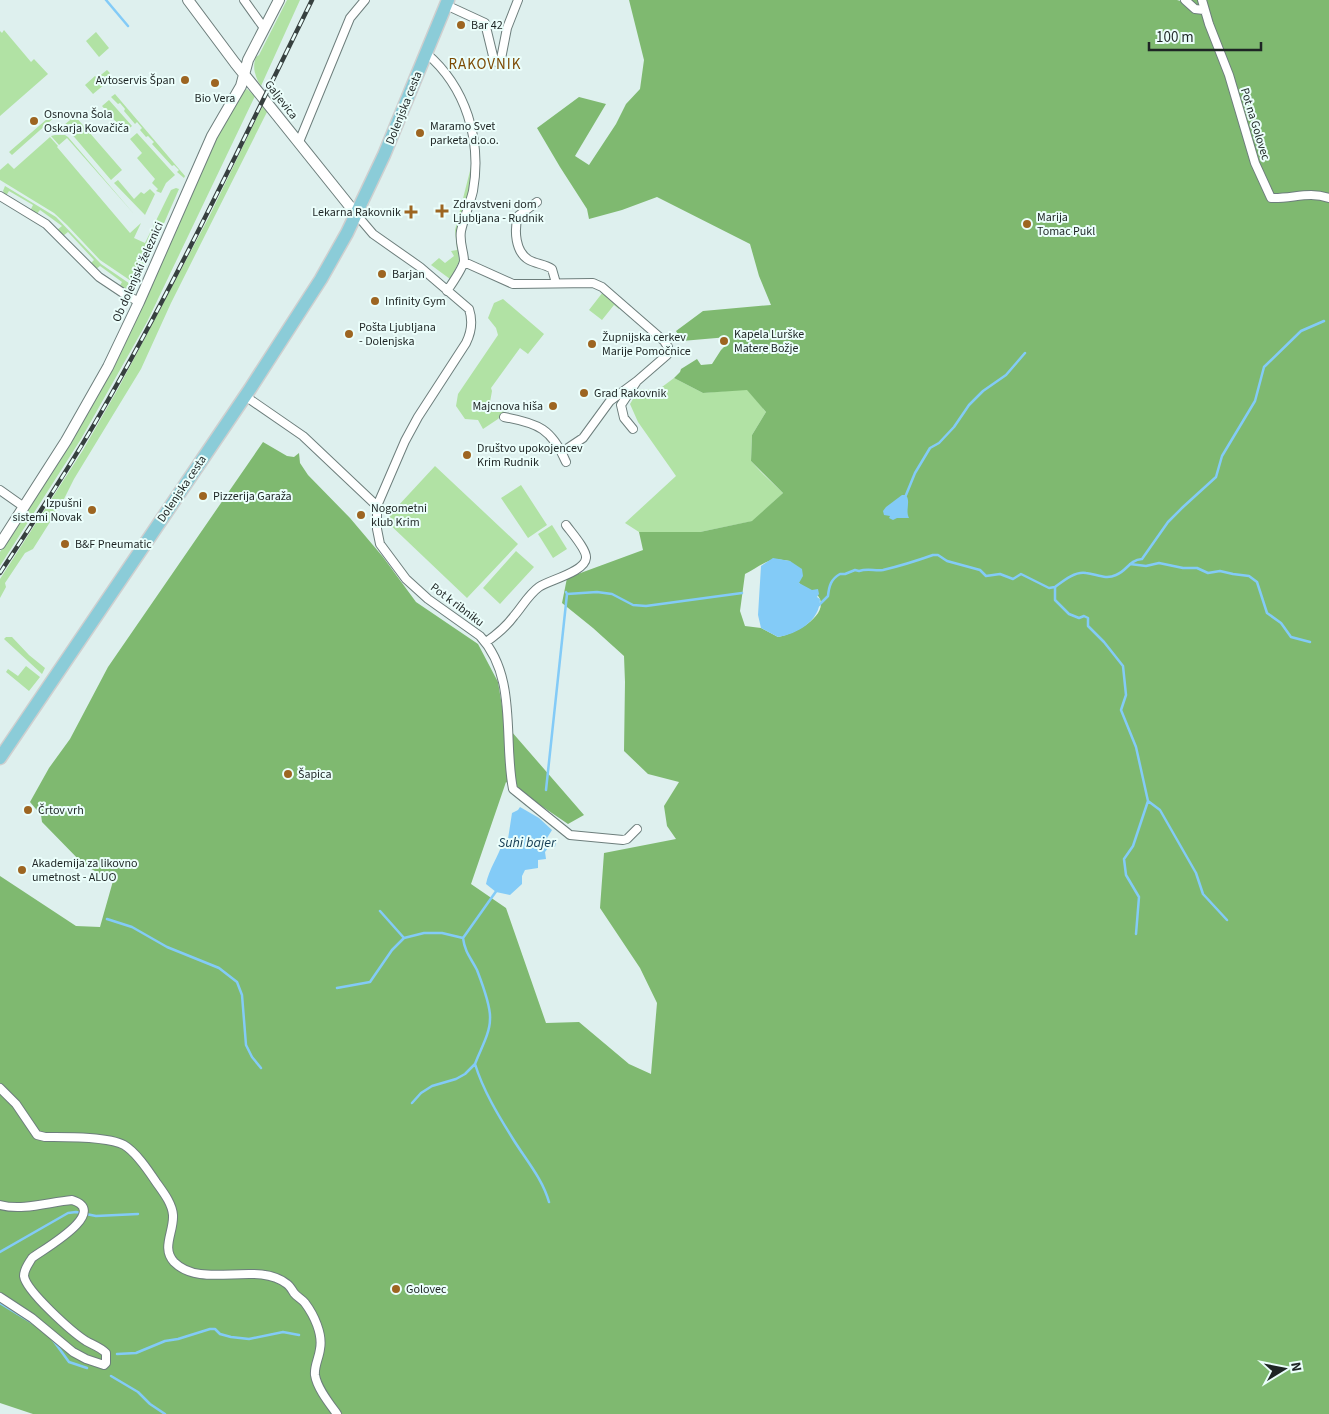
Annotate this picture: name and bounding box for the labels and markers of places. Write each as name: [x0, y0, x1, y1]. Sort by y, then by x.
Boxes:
place label: Bar 42: [471, 17, 503, 34]
marker: Bar 42: [455, 19, 467, 31]
place label: Avtoservis Špan: [96, 72, 175, 89]
marker: Avtoservis Špan: [179, 74, 191, 86]
marker: Bio Vera: [209, 77, 221, 89]
place label: Bio Vera: [195, 90, 235, 107]
place label: Osnovna Šola Oskarja Kovačiča: [44, 106, 129, 137]
marker: Osnovna Šola Oskarja Kovačiča: [28, 115, 40, 127]
place label: Maramo Svet parketa d.o.o.: [430, 118, 499, 149]
marker: Maramo Svet parketa d.o.o.: [414, 127, 426, 139]
place label: Zdravstveni dom Ljubljana - Rudnik: [453, 196, 544, 227]
place label: Lekarna Rakovnik: [312, 204, 401, 221]
marker: Zdravstveni dom Ljubljana - Rudnik: [435, 204, 449, 218]
marker: Lekarna Rakovnik: [405, 206, 417, 218]
place label: Marija Tomac Pukl: [1037, 209, 1095, 240]
marker: Marija Tomac Pukl: [1021, 218, 1033, 230]
place label: Barjan: [392, 266, 425, 283]
marker: Barjan: [376, 268, 388, 280]
place label: Infinity Gym: [385, 293, 446, 310]
marker: Infinity Gym: [369, 295, 381, 307]
place label: Pošta Ljubljana - Dolenjska: [359, 319, 436, 350]
place label: Kapela Lurške Matere Božje: [734, 326, 804, 357]
marker: Pošta Ljubljana - Dolenjska: [343, 328, 355, 340]
place label: Župnijska cerkev Marije Pomočnice: [602, 329, 691, 360]
marker: Kapela Lurške Matere Božje: [718, 335, 730, 347]
marker: Župnijska cerkev Marije Pomočnice: [586, 338, 598, 350]
place label: Grad Rakovnik: [594, 385, 667, 402]
marker: Grad Rakovnik: [578, 387, 590, 399]
place label: Majcnova hiša: [472, 398, 543, 415]
marker: Majcnova hiša: [547, 400, 559, 412]
place label: Društvo upokojencev Krim Rudnik: [477, 440, 583, 471]
marker: Društvo upokojencev Krim Rudnik: [461, 449, 473, 461]
place label: Pizzerija Garaža: [213, 488, 292, 505]
marker: Pizzerija Garaža: [197, 490, 209, 502]
place label: Izpušni sistemi Novak: [13, 495, 82, 526]
place label: Nogometni klub Krim: [371, 500, 427, 531]
marker: Izpušni sistemi Novak: [86, 504, 98, 516]
marker: Nogometni klub Krim: [355, 509, 367, 521]
place label: B&F Pneumatic: [75, 536, 152, 553]
marker: B&F Pneumatic: [59, 538, 71, 550]
place label: Šapica: [298, 766, 331, 783]
marker: Šapica: [282, 768, 294, 780]
place label: Črtov vrh: [38, 802, 84, 819]
marker: Črtov vrh: [22, 804, 34, 816]
place label: Akademija za likovno umetnost - ALUO: [32, 855, 137, 886]
marker: Akademija za likovno umetnost - ALUO: [16, 864, 28, 876]
place label: Golovec: [406, 1281, 447, 1298]
marker: Golovec: [390, 1283, 402, 1295]

